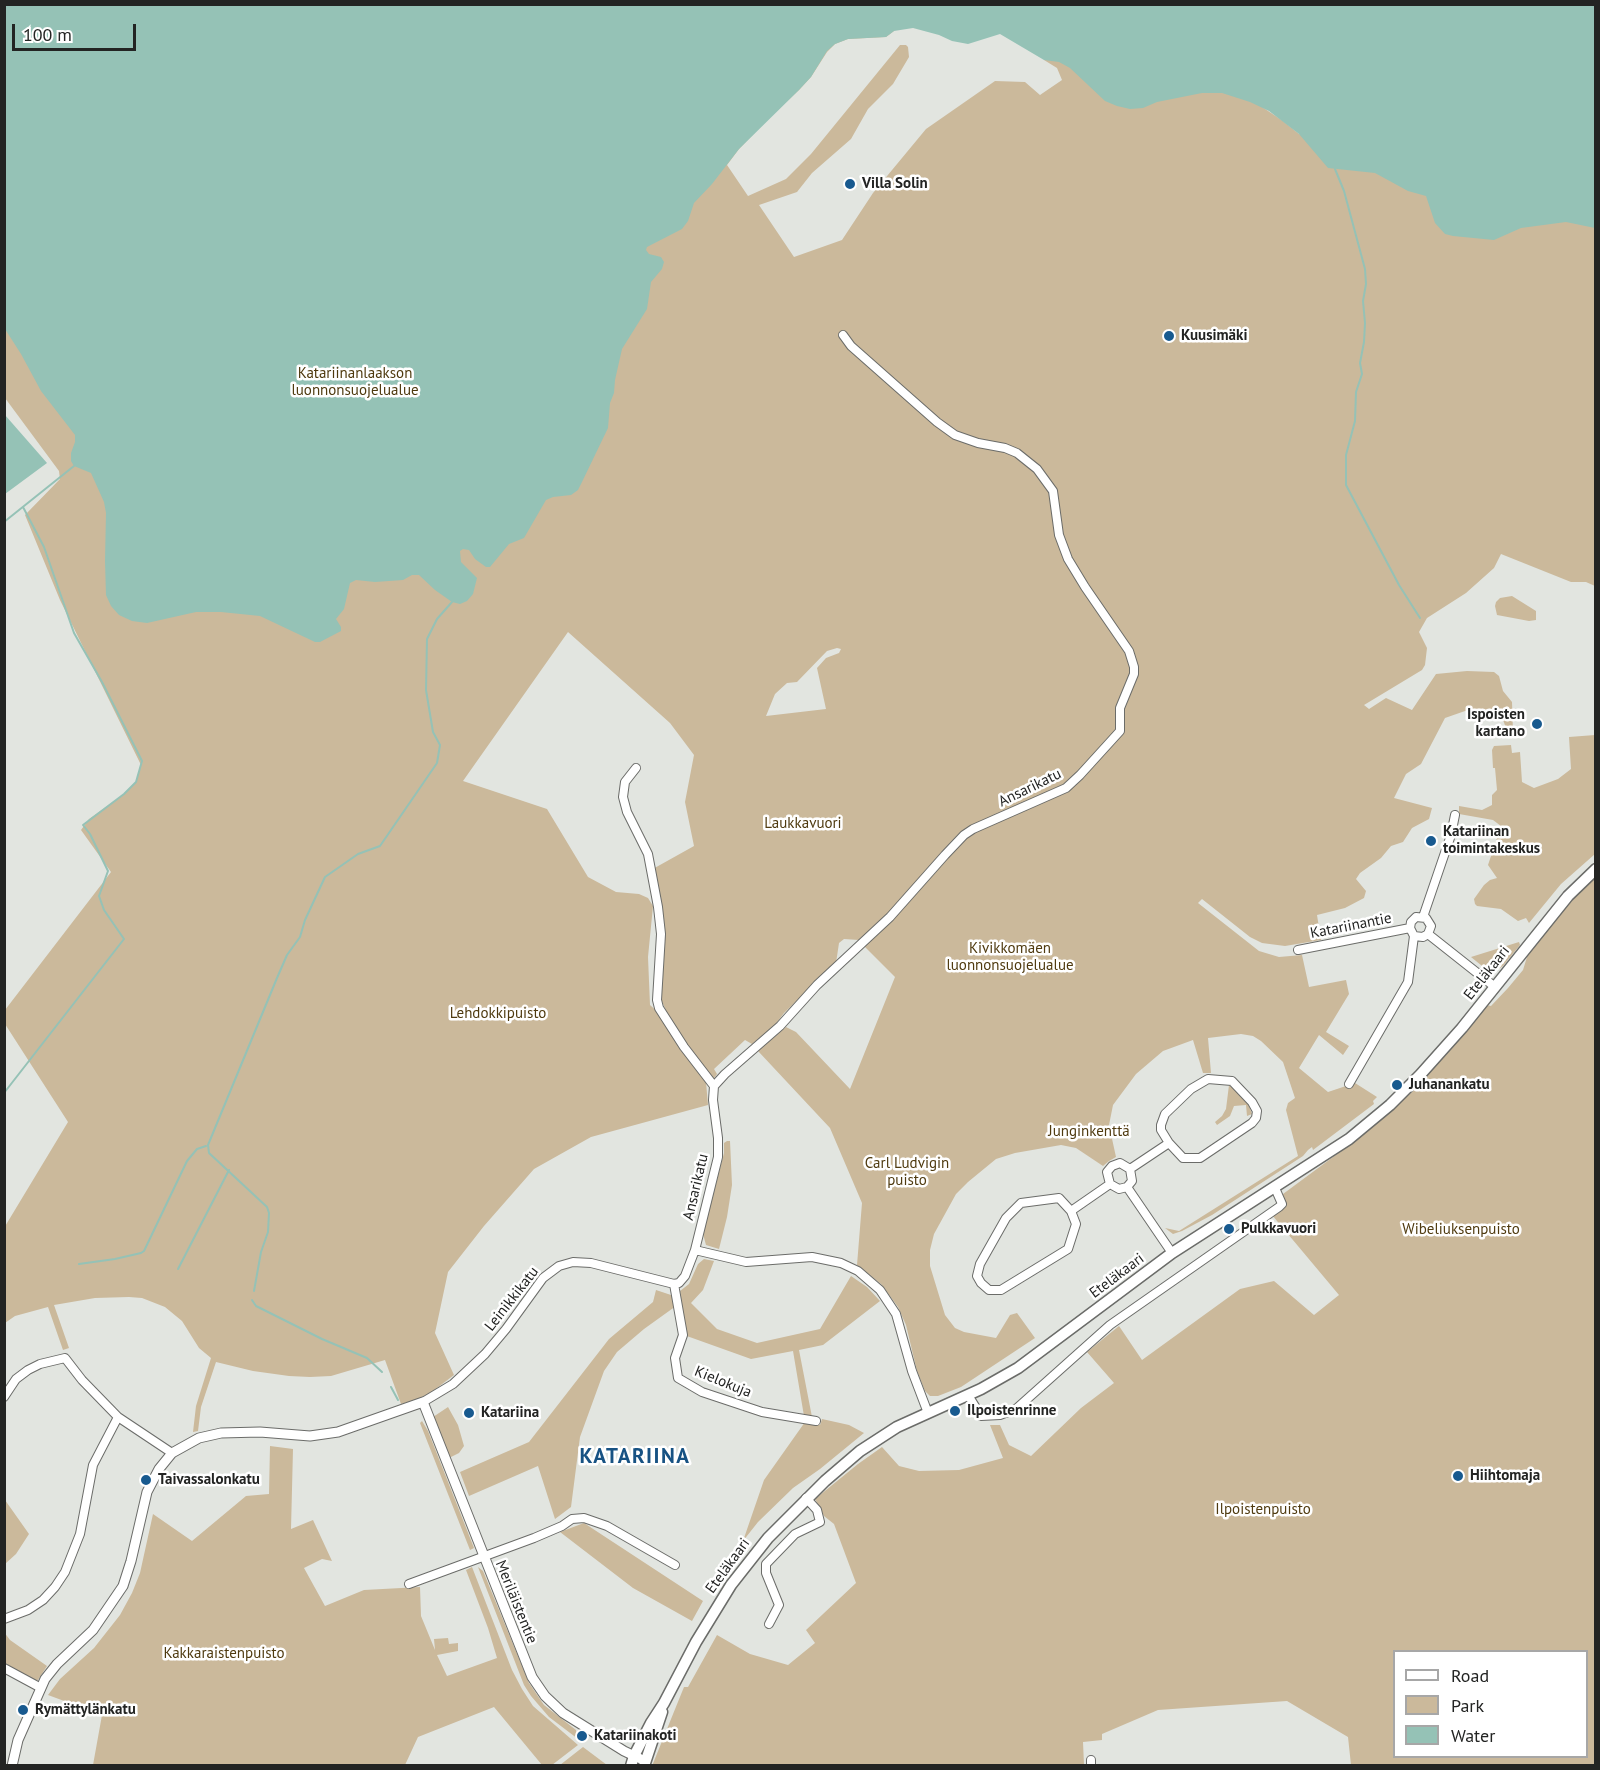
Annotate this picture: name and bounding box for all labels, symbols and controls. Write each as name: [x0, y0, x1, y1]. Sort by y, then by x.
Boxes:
scale bar: [15, 12, 140, 50]
text: 100 m: [23, 23, 72, 46]
place label: Villa Solin: [862, 175, 928, 193]
marker: Villa Solin: [843, 177, 857, 191]
place label: Kuusimäki: [1181, 327, 1247, 345]
marker: Kuusimäki: [1162, 329, 1176, 343]
park label: Katariinanlaakson luonnonsuojelualue: [291, 365, 419, 400]
place label: Ispoisten kartano: [1467, 706, 1525, 741]
marker: Ispoisten kartano: [1530, 717, 1544, 731]
street label: Ansarikatu: [996, 765, 1064, 811]
park label: Laukkavuori: [764, 815, 842, 833]
place label: Katariinan toimintakeskus: [1443, 823, 1540, 858]
marker: Katariinan toimintakeskus: [1424, 834, 1438, 848]
street label: Katariinantie: [1309, 909, 1393, 943]
park label: Kivikkomäen luonnonsuojelualue: [946, 940, 1074, 975]
street label: Eteläkaari: [1460, 942, 1514, 1004]
park label: Lehdokkipuisto: [450, 1005, 546, 1023]
place label: Juhanankatu: [1409, 1076, 1490, 1094]
marker: Juhanankatu: [1390, 1078, 1404, 1092]
park label: Junginkenttä: [1048, 1123, 1130, 1141]
street label: Ansarikatu: [680, 1152, 712, 1222]
park label: Carl Ludvigin puisto: [865, 1155, 949, 1190]
place label: Pulkkavuori: [1241, 1220, 1316, 1238]
park label: Wibeliuksenpuisto: [1402, 1221, 1520, 1239]
marker: Pulkkavuori: [1222, 1222, 1236, 1236]
street label: Eteläkaari: [1086, 1250, 1148, 1302]
street label: Leinikkikatu: [481, 1263, 543, 1335]
street label: Kielokuja: [692, 1362, 754, 1402]
place label: Ilpoistenrinne: [967, 1402, 1056, 1420]
place label: Katariina: [481, 1404, 539, 1422]
marker: Ilpoistenrinne: [948, 1404, 962, 1418]
marker: Katariina: [462, 1406, 476, 1420]
district label: KATARIINA: [579, 1444, 691, 1470]
place label: Hiihtomaja: [1470, 1467, 1540, 1485]
marker: Hiihtomaja: [1451, 1469, 1465, 1483]
place label: Taivassalonkatu: [158, 1471, 260, 1489]
marker: Taivassalonkatu: [139, 1473, 153, 1487]
park label: Ilpoistenpuisto: [1215, 1501, 1311, 1519]
street label: Eteläkaari: [702, 1535, 754, 1597]
street label: Meriläistentie: [491, 1558, 541, 1646]
park label: Kakkaraistenpuisto: [163, 1645, 285, 1663]
legend: [1393, 1650, 1588, 1758]
text: Road: [1451, 1664, 1489, 1687]
text: Park: [1451, 1694, 1484, 1717]
place label: Rymättylänkatu: [35, 1701, 136, 1719]
marker: Rymättylänkatu: [16, 1703, 30, 1717]
text: Water: [1451, 1724, 1495, 1747]
place label: Katariinakoti: [594, 1727, 677, 1745]
marker: Katariinakoti: [575, 1729, 589, 1743]

